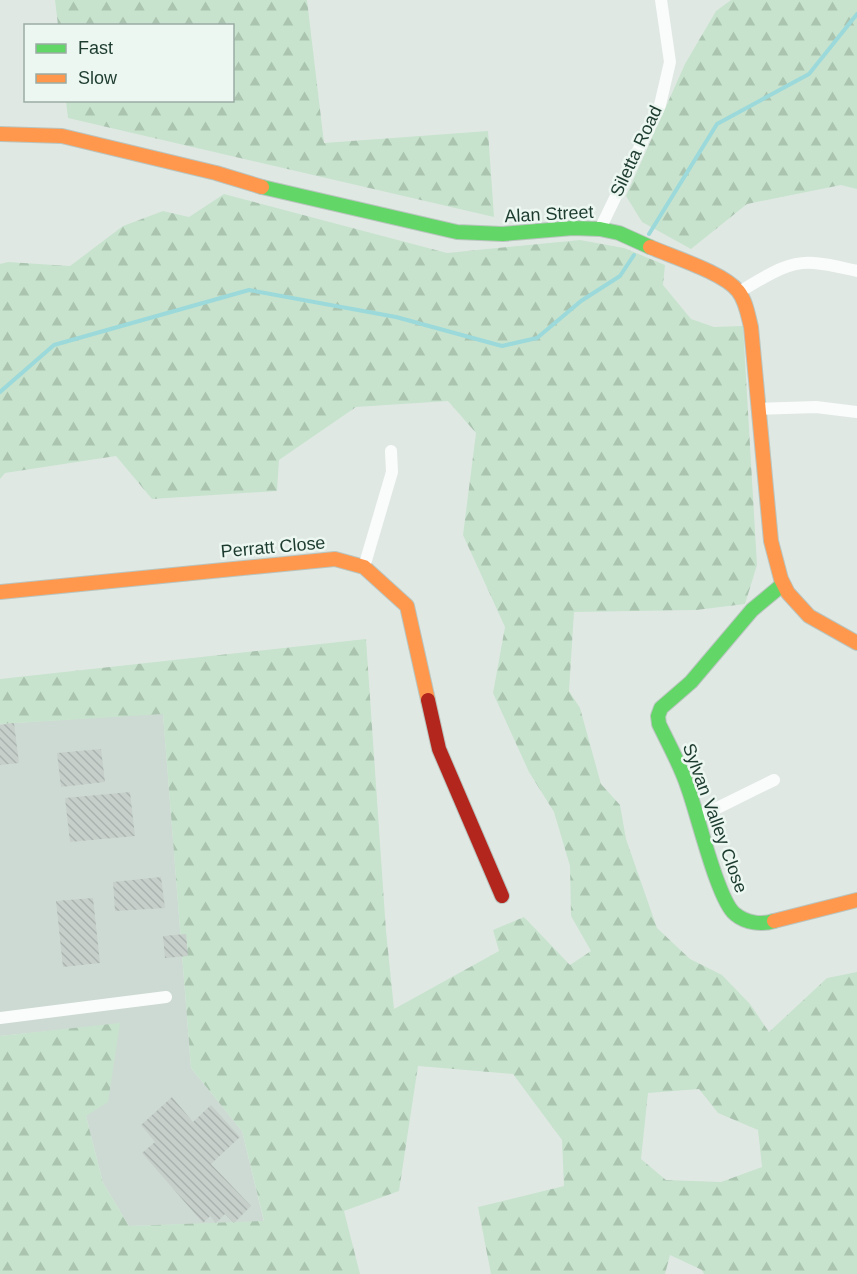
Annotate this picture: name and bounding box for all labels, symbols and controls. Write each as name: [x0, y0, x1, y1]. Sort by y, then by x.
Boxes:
legend: [24, 24, 234, 102]
text: Fast: [78, 38, 113, 58]
text: Slow: [78, 68, 118, 88]
street label: Siletta Road: [606, 102, 666, 200]
street label: Alan Street: [504, 202, 594, 226]
street label: Perratt Close: [220, 532, 326, 562]
street label: Sylvan Valley Close: [679, 740, 751, 896]

